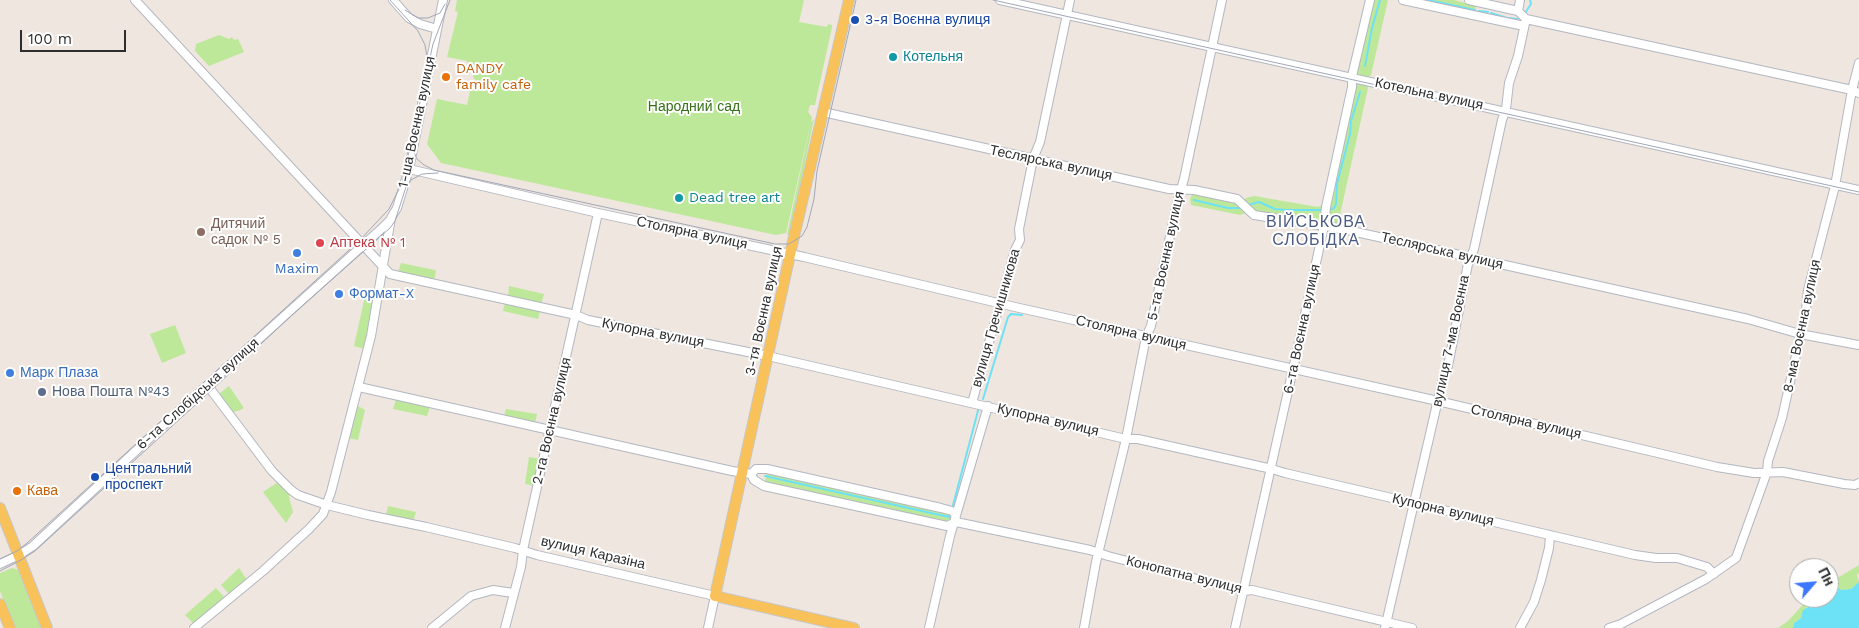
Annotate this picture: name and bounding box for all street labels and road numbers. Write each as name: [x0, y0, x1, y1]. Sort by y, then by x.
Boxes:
street label: 1-ша Воєнна вулиця: [395, 55, 439, 189]
street label: Котельна вулиця: [1373, 74, 1485, 114]
street label: Теслярська вулиця: [988, 142, 1114, 184]
street label: 5-та Воєнна вулиця: [1144, 190, 1188, 322]
street label: Столярна вулиця: [635, 213, 749, 253]
street label: Теслярська вулиця: [1379, 229, 1505, 273]
street label: 3-тя Воєнна вулиця: [742, 245, 786, 377]
street label: вулиця Гречишникова: [968, 247, 1024, 389]
street label: 8-ма Воєнна вулиця: [1780, 258, 1824, 394]
street label: 6-та Воєнна вулиця: [1280, 263, 1324, 395]
street label: вулиця 7-ма Воєнна: [1429, 274, 1473, 408]
street label: Столярна вулиця: [1074, 312, 1188, 354]
street label: Купорна вулиця: [600, 315, 706, 351]
street label: 6-та Слобідська вулиця: [133, 335, 263, 453]
street label: 2-га Воєнна вулиця: [529, 356, 575, 486]
street label: Купорна вулиця: [995, 400, 1101, 440]
street label: Столярна вулиця: [1469, 401, 1583, 443]
street label: Купорна вулиця: [1390, 490, 1496, 530]
street label: вулиця Каразіна: [539, 533, 647, 573]
street label: Конопатна вулиця: [1124, 552, 1244, 598]

